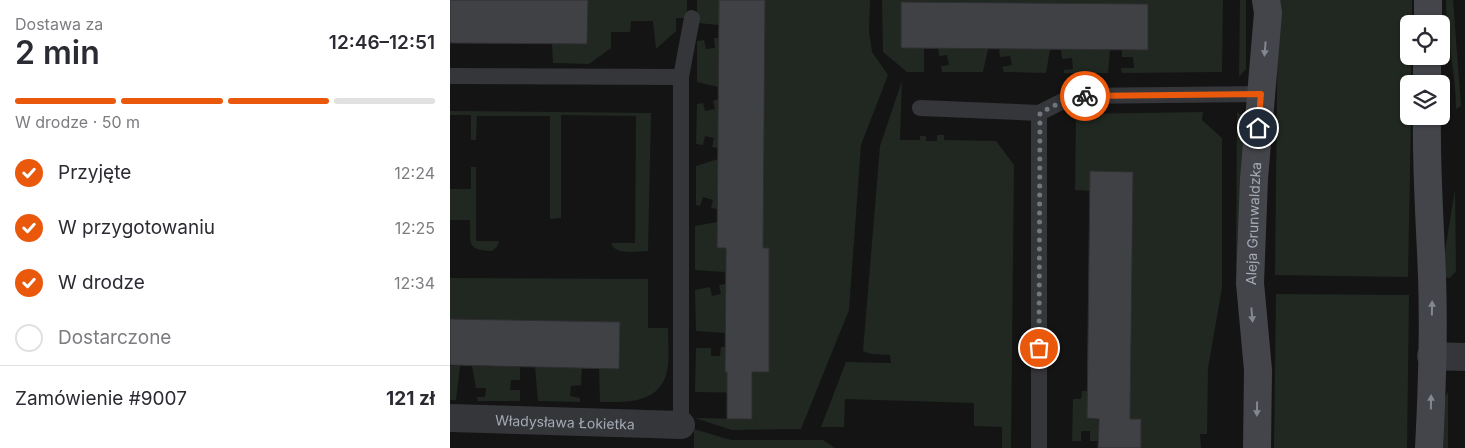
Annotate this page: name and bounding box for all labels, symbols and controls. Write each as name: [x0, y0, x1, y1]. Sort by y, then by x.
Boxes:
text: Dostawa za: [15, 14, 103, 34]
map controls: [1400, 15, 1450, 125]
button: locate: [1400, 15, 1450, 65]
text: 12:46–12:51: [329, 31, 435, 54]
text: 2 min: [15, 33, 100, 72]
one-way arrow: [1260, 41, 1268, 57]
courier: [1060, 71, 1110, 121]
button: layers: [1400, 75, 1450, 125]
icon: bike: [1071, 82, 1099, 110]
pin: [1237, 107, 1279, 149]
text: W drodze · 50 m: [15, 112, 140, 132]
icon: home: [1244, 114, 1272, 142]
icon: check: [15, 159, 43, 187]
text: Przyjęte: [58, 161, 131, 184]
street label: Aleja Grunwaldzka: [1241, 161, 1264, 285]
text: 12:24: [394, 163, 435, 183]
icon: check: [15, 214, 43, 242]
text: W przygotowaniu: [58, 216, 215, 239]
text: 12:25: [395, 218, 435, 238]
icon: check: [15, 269, 43, 297]
text: W drodze: [58, 271, 145, 294]
text: 12:34: [394, 273, 435, 293]
one-way arrow: [1428, 299, 1436, 315]
one-way arrow: [1249, 308, 1257, 324]
text: Dostarczone: [58, 326, 171, 349]
pin: [1018, 327, 1060, 369]
icon: bag: [1025, 334, 1053, 362]
text: Zamówienie #9007: [15, 387, 187, 410]
text: 121 zł: [386, 387, 435, 410]
one-way arrow: [1427, 394, 1435, 410]
one-way arrow: [1253, 401, 1261, 417]
street label: Władysława Łokietka: [495, 411, 635, 432]

